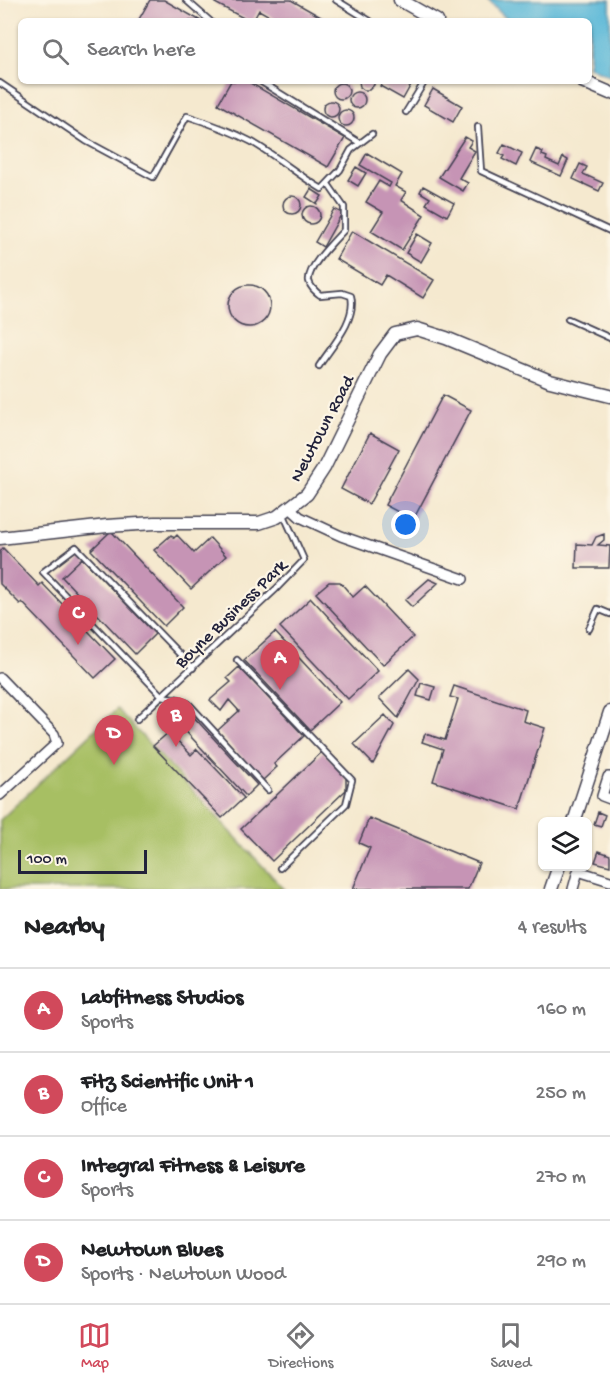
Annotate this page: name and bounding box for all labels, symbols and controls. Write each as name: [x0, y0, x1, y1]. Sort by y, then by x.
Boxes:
search box: [18, 18, 592, 84]
icon: search: [39, 35, 72, 68]
text: Search here: [87, 38, 195, 64]
street label: Newtown Road: [286, 371, 361, 486]
your location: [391, 510, 420, 539]
street label: Boyne Business Park: [171, 555, 293, 674]
pin: C: [58, 596, 98, 645]
pin: A: [260, 640, 300, 690]
pin: B: [156, 698, 195, 747]
pin: D: [94, 716, 134, 765]
map controls: [538, 817, 592, 871]
button: layers: [538, 817, 592, 871]
scale bar: [18, 847, 147, 874]
text: 100 m: [27, 851, 67, 870]
text: Nearby: [24, 913, 105, 944]
text: 4 results: [518, 917, 586, 940]
text: Labfitness Studios: [81, 986, 243, 1012]
text: A: [38, 999, 49, 1022]
text: 160 m: [537, 999, 586, 1022]
text: Sports: [81, 1012, 133, 1035]
text: Fitz Scientific Unit 1: [81, 1070, 254, 1096]
text: B: [38, 1083, 49, 1106]
text: 250 m: [535, 1083, 586, 1106]
text: Office: [81, 1096, 127, 1119]
text: Integral Fitness & Leisure: [81, 1154, 305, 1180]
text: C: [38, 1167, 49, 1190]
text: 270 m: [536, 1167, 586, 1190]
text: Sports: [81, 1180, 133, 1203]
text: Newtown Blues: [81, 1238, 223, 1264]
text: D: [37, 1251, 50, 1274]
text: 290 m: [536, 1251, 586, 1274]
text: Sports · Newtown Wood: [81, 1264, 286, 1287]
tab: Map: [78, 1319, 111, 1374]
tab: Directions: [268, 1319, 334, 1374]
tab: Saved: [490, 1319, 531, 1374]

